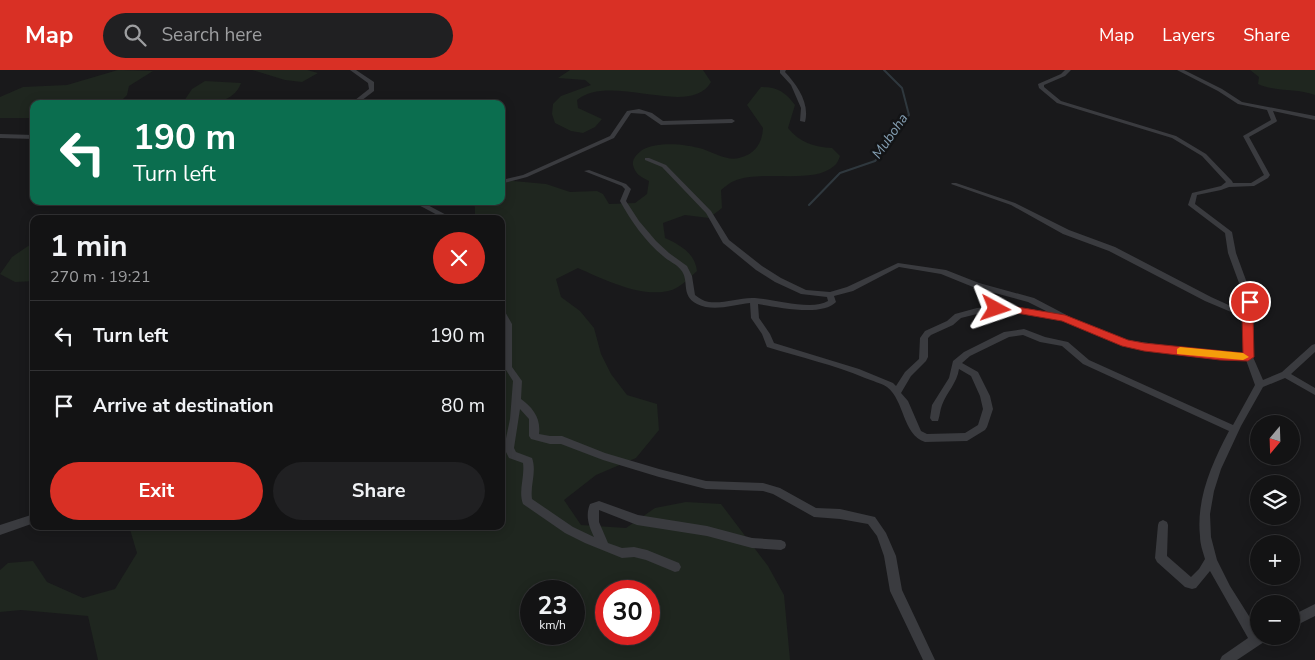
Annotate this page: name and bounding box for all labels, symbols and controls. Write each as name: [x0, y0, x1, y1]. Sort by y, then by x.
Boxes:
search box: [103, 13, 453, 58]
text: Map: [25, 19, 73, 51]
icon: search: [121, 21, 149, 49]
text: Search here: [161, 22, 262, 48]
text: Map: [1099, 23, 1134, 47]
text: Layers: [1162, 23, 1215, 47]
text: Share: [1243, 23, 1290, 47]
water label: Muboha: [868, 110, 912, 162]
text: 190 m: [133, 114, 236, 161]
icon: left: [50, 120, 115, 185]
text: Turn left: [133, 159, 216, 189]
text: 1 min: [50, 226, 128, 267]
button: close: [433, 232, 485, 284]
text: 270 m · 19:21: [50, 266, 151, 288]
pin: [1229, 281, 1271, 323]
position arrow: [969, 282, 1021, 334]
icon: arrive: [1236, 288, 1264, 316]
icon: left: [50, 322, 78, 350]
text: Turn left: [93, 323, 168, 349]
text: 190 m: [430, 323, 485, 349]
icon: arrive: [50, 392, 78, 420]
text: Arrive at destination: [93, 393, 274, 419]
text: 80 m: [441, 393, 485, 419]
north arrow: [1250, 415, 1300, 465]
map controls: [1250, 415, 1300, 645]
button: Exit: [50, 462, 263, 520]
button: Share: [273, 462, 485, 520]
button: layers: [1250, 475, 1300, 525]
button: +: [1250, 535, 1300, 585]
speed limit sign: 30: [595, 580, 660, 645]
text: 23: [537, 589, 568, 623]
button: −: [1250, 595, 1300, 645]
text: km/h: [539, 617, 566, 633]

